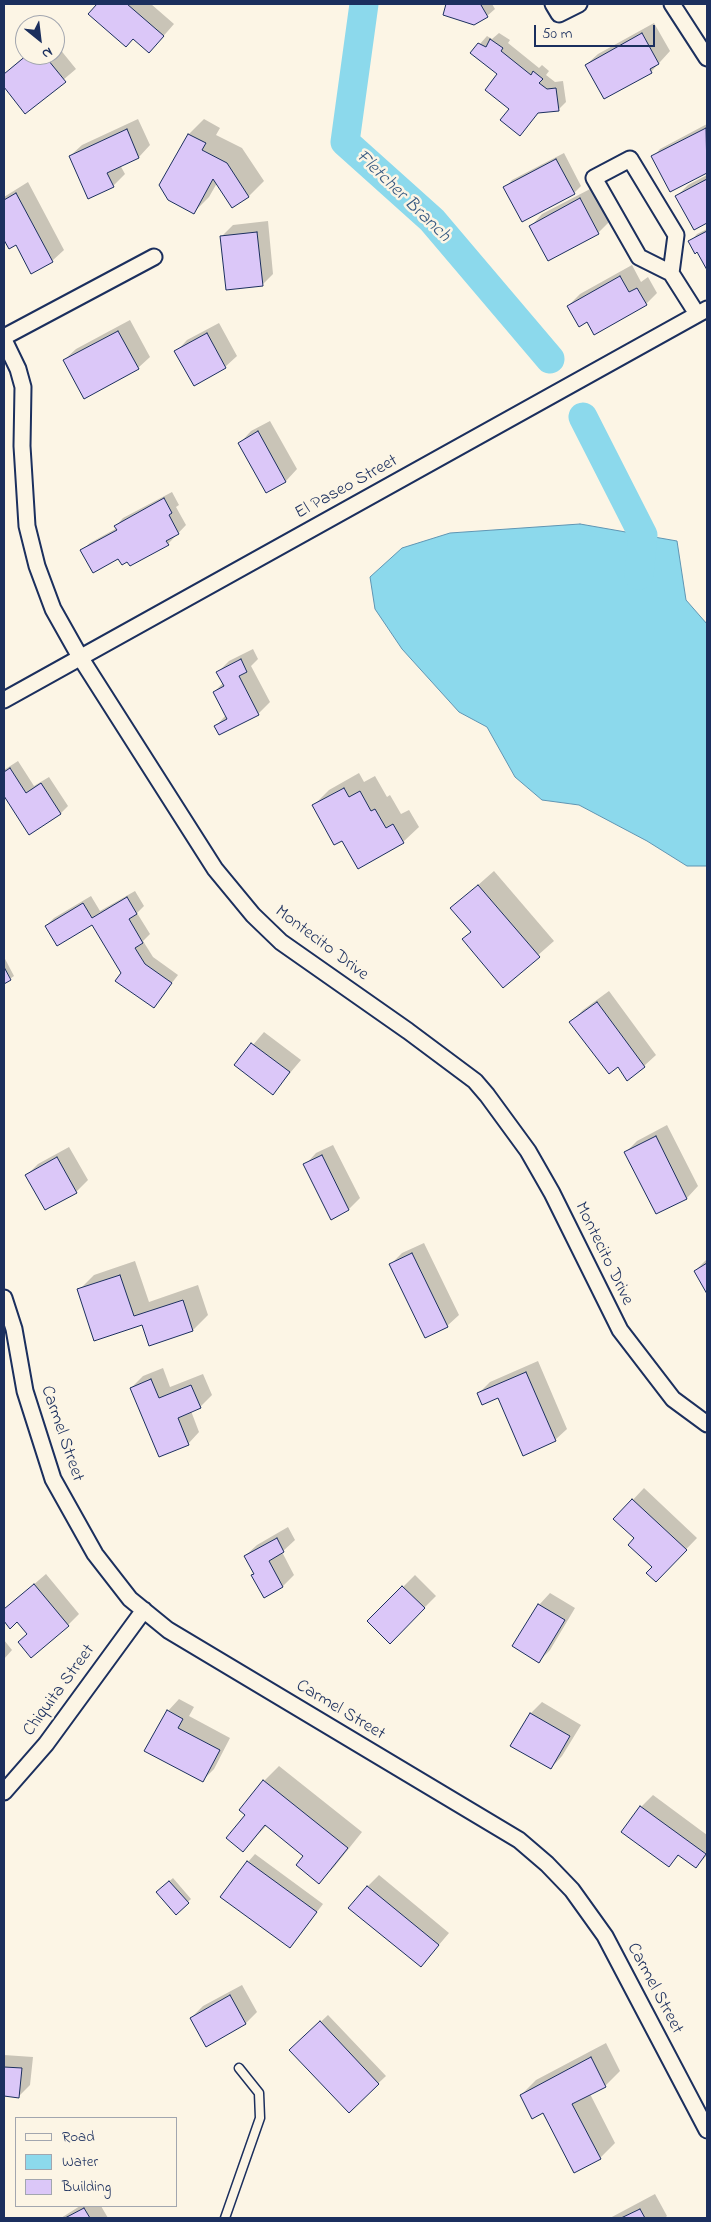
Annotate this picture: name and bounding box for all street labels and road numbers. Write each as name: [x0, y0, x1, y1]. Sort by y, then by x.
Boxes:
street label: El Paseo Street: [292, 451, 402, 525]
street label: Montecito Drive: [270, 902, 372, 986]
street label: Montecito Drive: [569, 1199, 637, 1309]
street label: Carmel Street: [34, 1383, 88, 1485]
street label: Chiquita Street: [19, 1641, 101, 1741]
street label: Carmel Street: [292, 1676, 388, 1746]
street label: Carmel Street: [621, 1940, 687, 2038]

